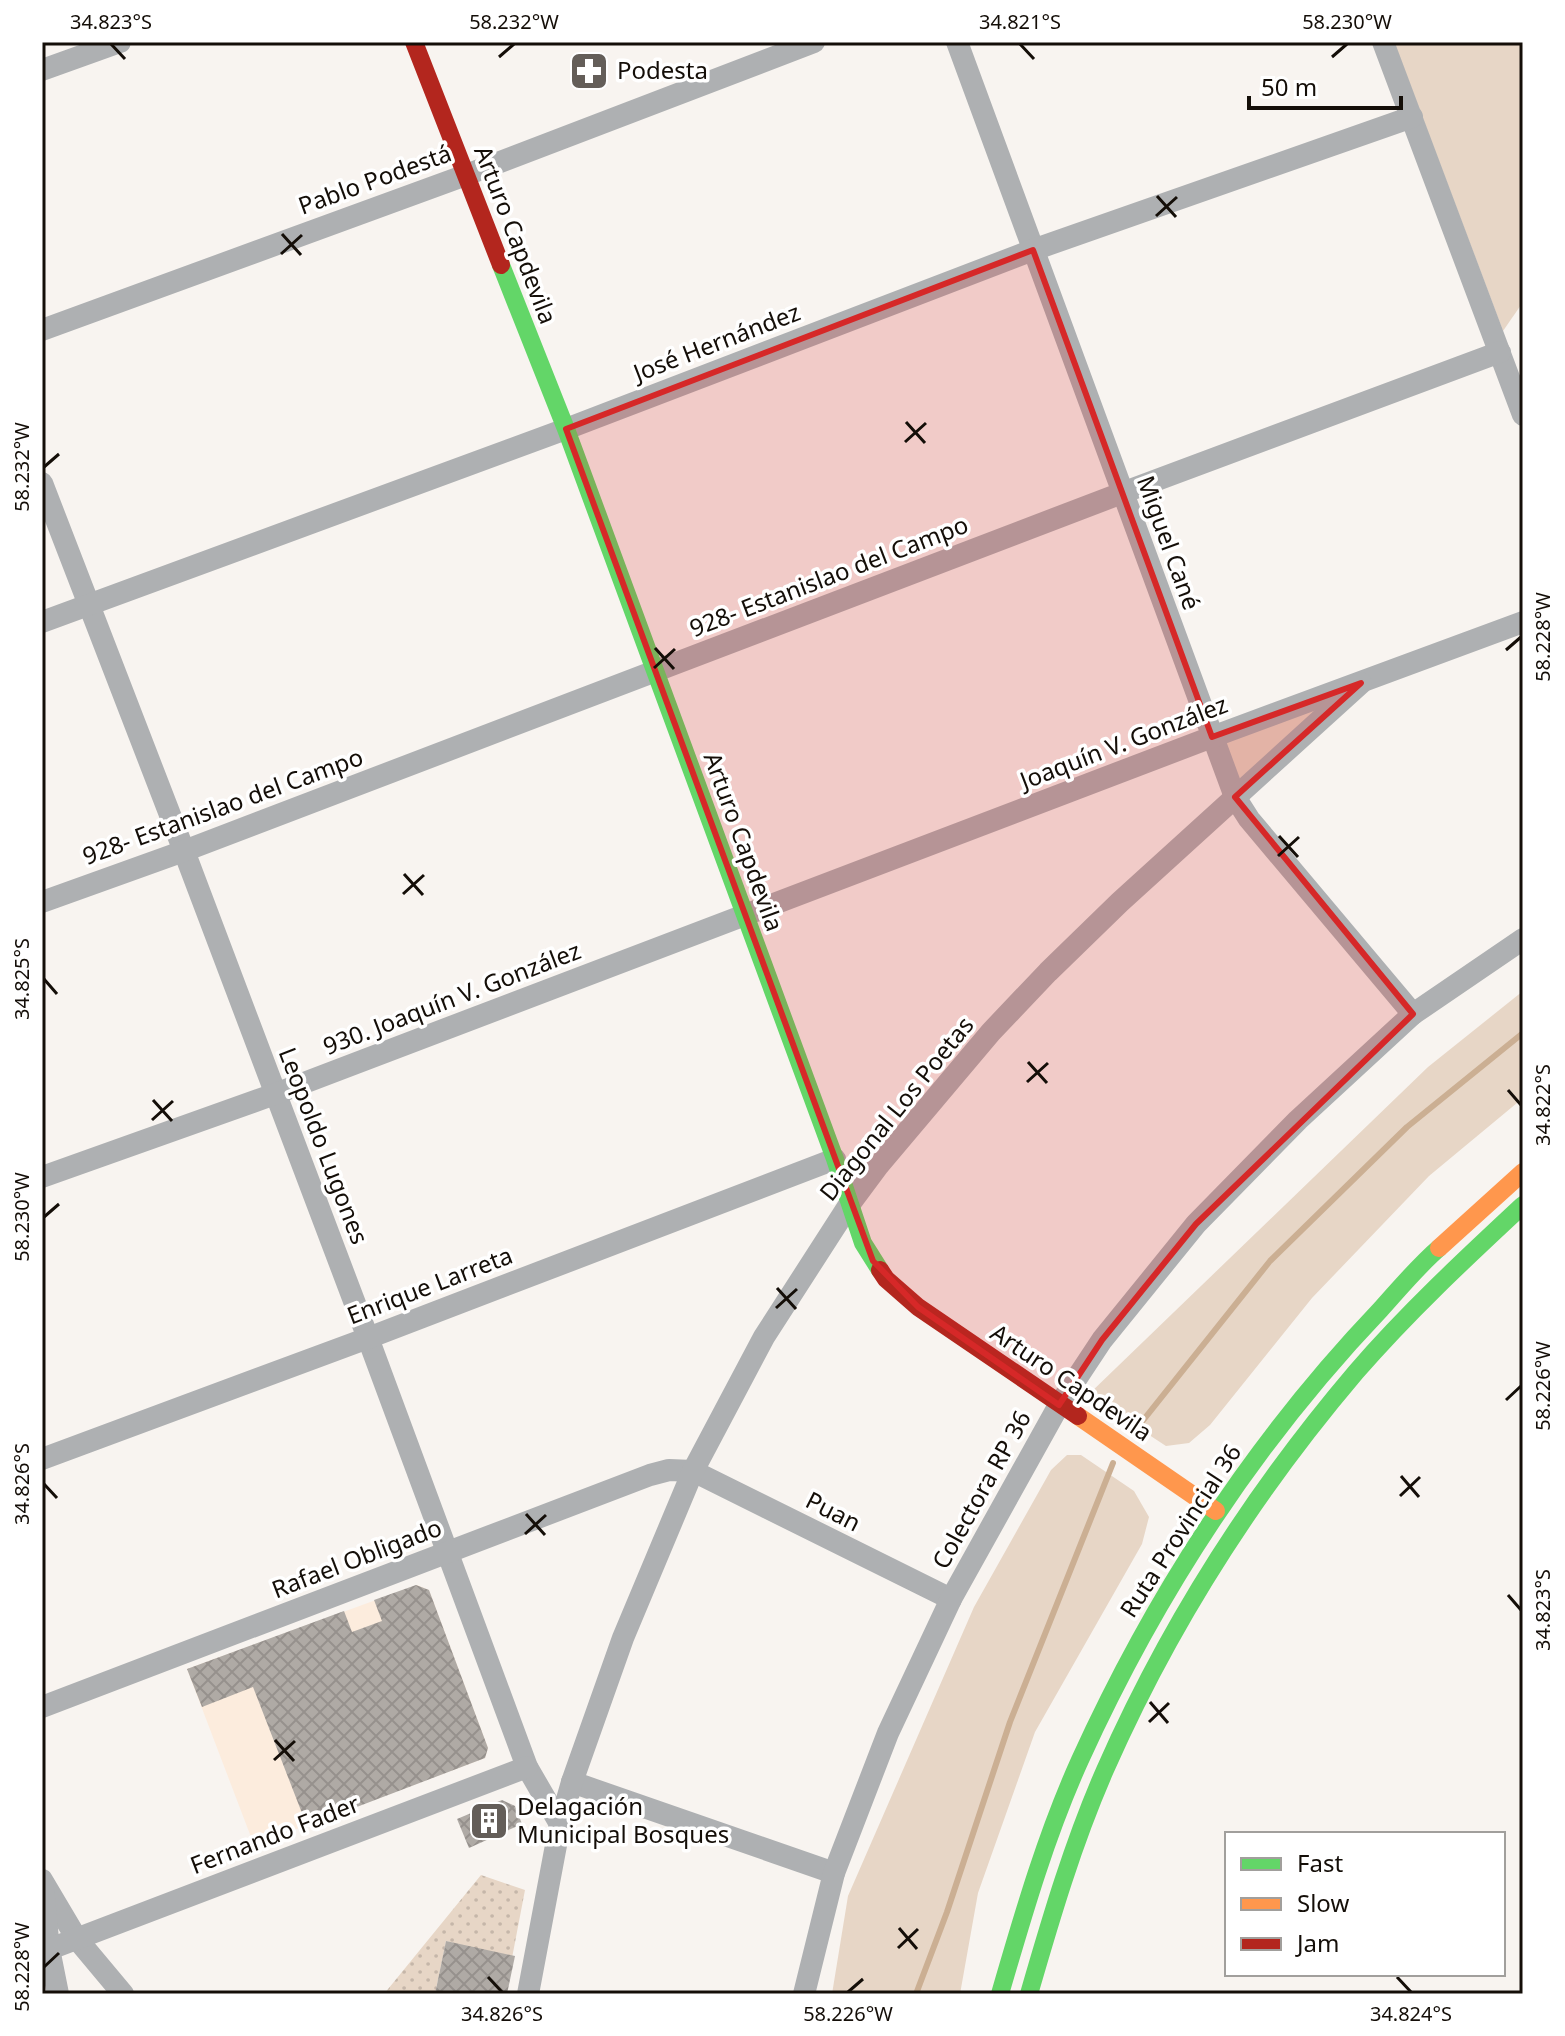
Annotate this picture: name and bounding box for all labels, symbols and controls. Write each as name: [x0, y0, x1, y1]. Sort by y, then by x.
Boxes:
text: 34.823°S: [70, 8, 152, 35]
text: 58.232°W: [469, 8, 559, 35]
text: 34.821°S: [979, 8, 1061, 35]
text: 58.230°W: [1302, 8, 1392, 35]
pharmacy icon: Podesta: [568, 50, 610, 92]
place label: Podesta: [617, 53, 708, 86]
scale bar: [1249, 60, 1401, 110]
text: 50 m: [1261, 70, 1317, 103]
street label: Pablo Podestá: [293, 136, 456, 222]
street label: Arturo Capdevila: [467, 141, 566, 328]
street label: José Hernández: [627, 295, 805, 389]
text: 58.232°W: [8, 422, 35, 512]
street label: Miguel Cané: [1130, 471, 1209, 614]
street label: 928- Estanislao del Campo: [684, 507, 973, 644]
text: 58.228°W: [1529, 592, 1556, 682]
street label: Joaquín V. González: [1013, 687, 1232, 797]
street label: 928- Estanislao del Campo: [78, 739, 367, 872]
street label: Arturo Capdevila: [697, 747, 792, 936]
street label: 930. Joaquín V. González: [318, 933, 585, 1062]
text: 34.825°S: [8, 938, 35, 1020]
street label: Diagonal Los Poetas: [811, 1009, 980, 1207]
street label: Leopoldo Lugones: [272, 1042, 377, 1249]
text: 34.822°S: [1529, 1064, 1556, 1146]
text: 58.230°W: [8, 1172, 35, 1262]
street label: Enrique Larreta: [342, 1238, 517, 1331]
street label: Arturo Capdevila: [985, 1315, 1159, 1448]
text: 58.226°W: [1529, 1341, 1556, 1431]
street label: Colectora RP 36: [923, 1404, 1038, 1574]
street label: Ruta Provincial 36: [1111, 1437, 1248, 1623]
text: 34.826°S: [8, 1443, 35, 1525]
street label: Puan: [801, 1483, 867, 1538]
street label: Rafael Obligado: [267, 1510, 446, 1605]
text: 34.823°S: [1529, 1569, 1556, 1651]
street label: Fernando Fader: [185, 1786, 364, 1881]
place label: Delagación Municipal Bosques: [517, 1789, 729, 1850]
building icon: Delagación Municipal Bosques: [468, 1800, 510, 1842]
legend: [1225, 1832, 1505, 1976]
text: Fast: [1297, 1846, 1343, 1879]
text: Slow: [1297, 1886, 1349, 1919]
text: 58.228°W: [8, 1922, 35, 2012]
text: Jam: [1295, 1926, 1339, 1959]
text: 34.826°S: [461, 2000, 543, 2027]
text: 58.226°W: [803, 2000, 893, 2027]
text: 34.824°S: [1370, 2000, 1452, 2027]

